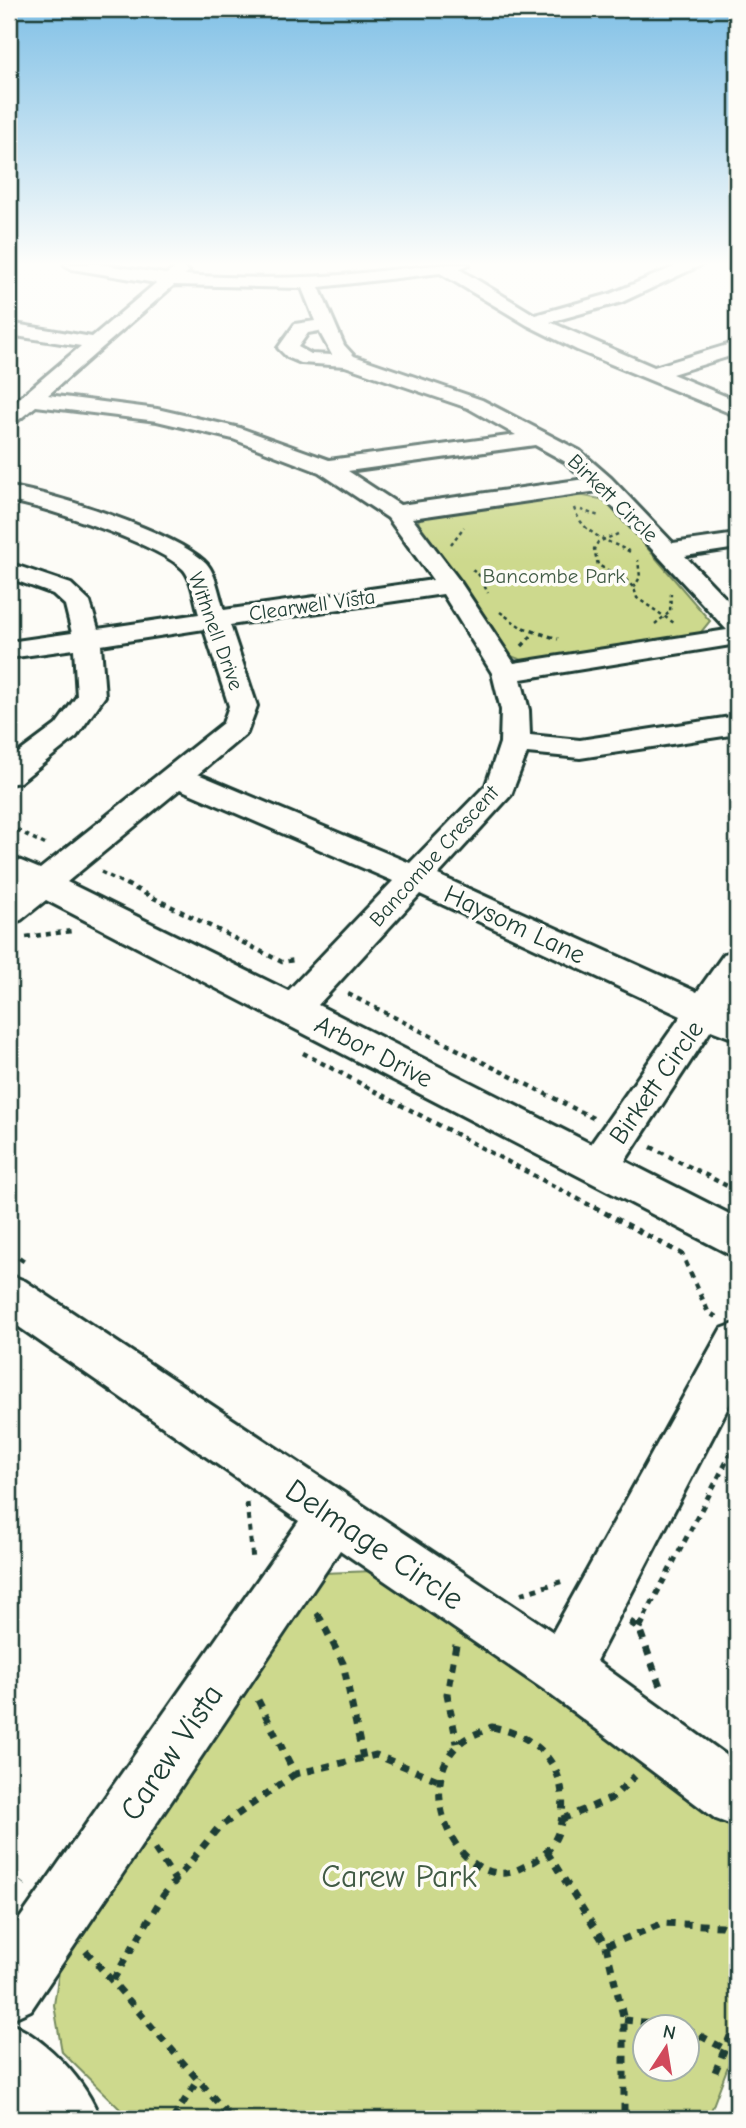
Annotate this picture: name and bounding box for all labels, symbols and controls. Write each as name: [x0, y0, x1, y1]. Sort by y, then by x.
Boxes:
street label: Birkett Circle: [563, 449, 663, 547]
park label: Bancombe Park: [482, 564, 626, 588]
street label: Withnell Drive: [184, 569, 248, 693]
street label: Clearwell Vista: [247, 584, 377, 626]
street label: Bancombe Crescent: [364, 780, 504, 931]
street label: Haysom Lane: [439, 879, 590, 971]
street label: Arbor Drive: [310, 1009, 437, 1094]
street label: Birkett Circle: [603, 1015, 710, 1150]
street label: Delmage Circle: [279, 1471, 471, 1618]
street label: Carew Vista: [112, 1677, 231, 1828]
park label: Carew Park: [321, 1858, 477, 1895]
north arrow: [630, 2012, 700, 2082]
text: N: [661, 2020, 678, 2044]

